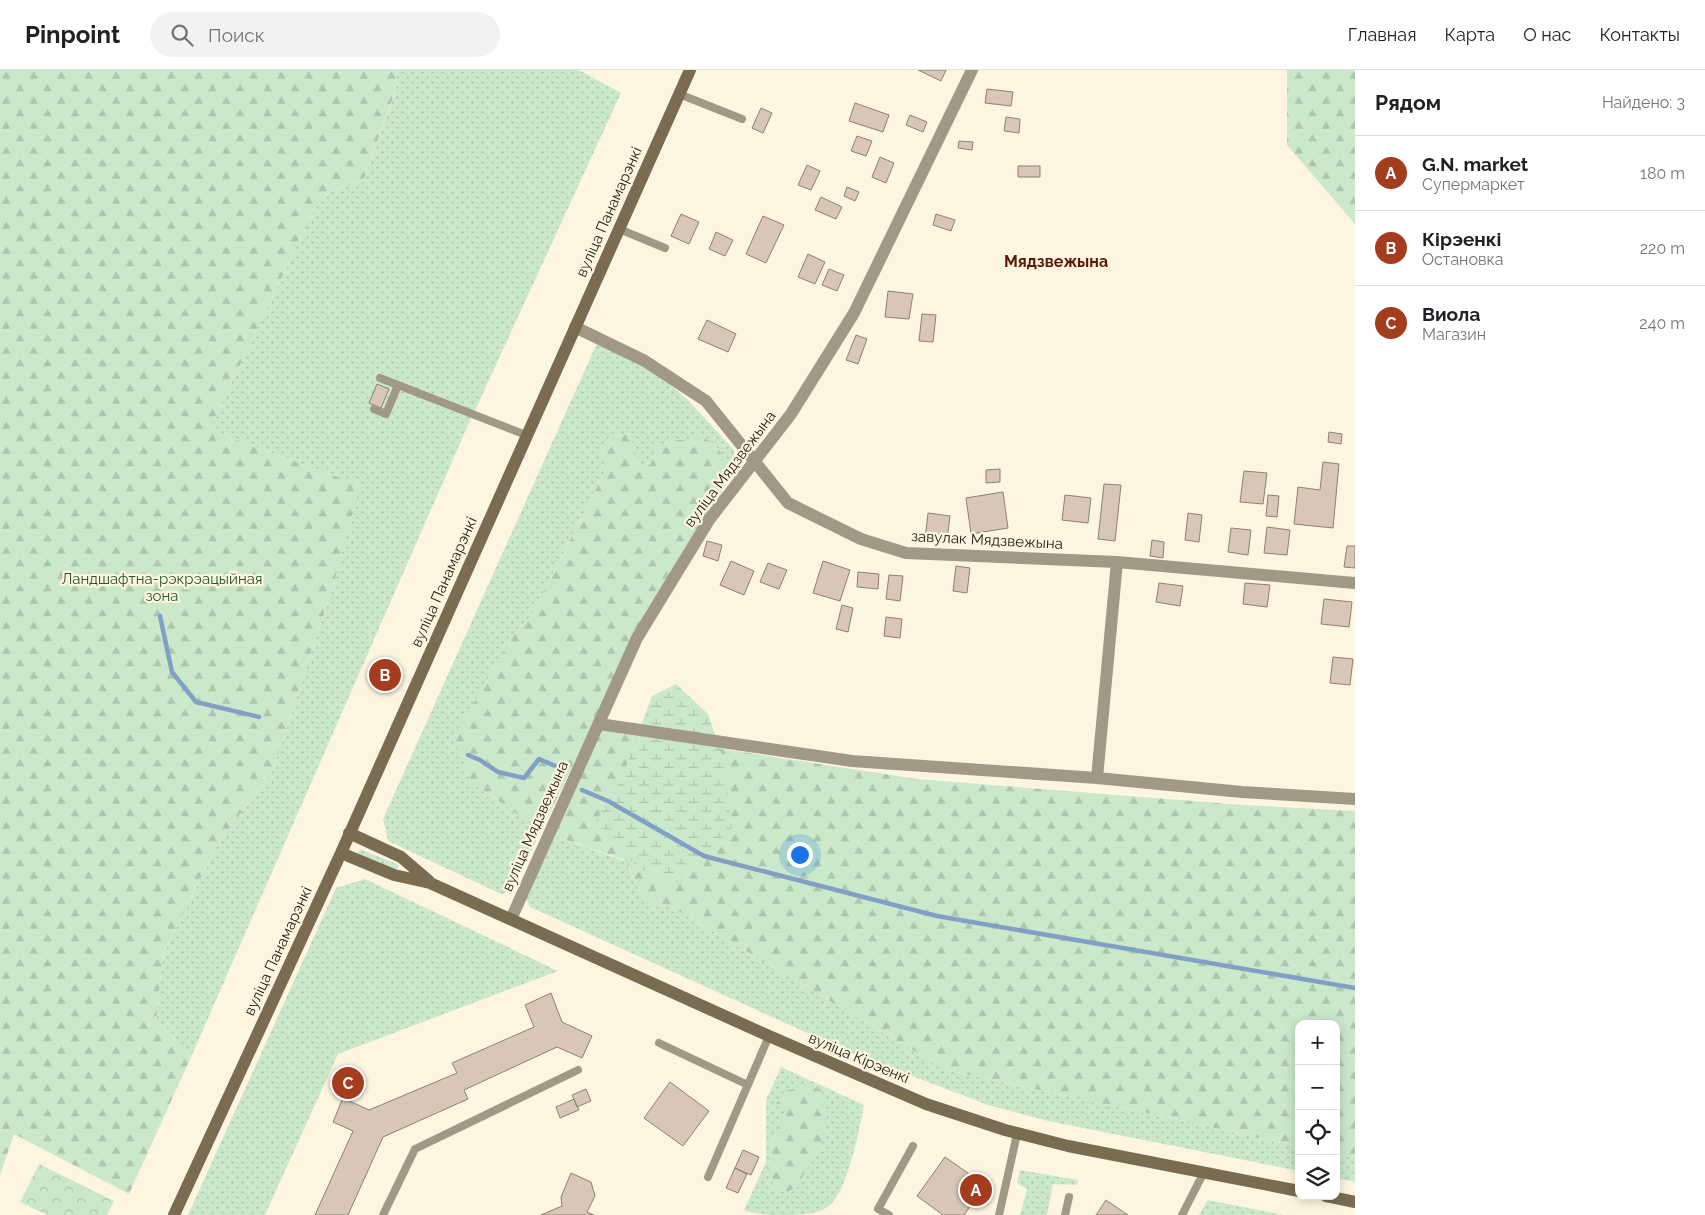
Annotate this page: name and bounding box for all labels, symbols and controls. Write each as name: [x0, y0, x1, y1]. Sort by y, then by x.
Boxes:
search box: [150, 12, 500, 57]
text: Pinpoint: [25, 20, 120, 49]
icon: search: [168, 21, 196, 49]
text: Поиск: [208, 24, 265, 46]
text: Главная: [1348, 24, 1416, 45]
text: Карта: [1444, 24, 1495, 45]
text: О нас: [1523, 24, 1571, 45]
text: Контакты: [1599, 24, 1680, 45]
text: Рядом: [1375, 90, 1441, 115]
text: Найдено: 3: [1602, 93, 1685, 112]
street label: вуліца Панамарэнкі: [572, 144, 646, 280]
text: G.N. market: [1422, 153, 1528, 175]
text: A: [1386, 164, 1396, 183]
text: 180 m: [1640, 164, 1685, 183]
text: Супермаркет: [1422, 175, 1525, 194]
text: Кірэенкі: [1422, 228, 1501, 250]
text: B: [1386, 239, 1396, 258]
text: 220 m: [1640, 239, 1685, 258]
text: Остановка: [1422, 250, 1504, 269]
district label: Мядзвежына: [1004, 252, 1108, 271]
text: Виола: [1422, 303, 1480, 325]
text: C: [1386, 314, 1396, 333]
text: 240 m: [1639, 314, 1685, 333]
text: Магазин: [1422, 325, 1486, 344]
street label: вуліца Мядзвежына: [680, 407, 780, 531]
street label: вуліца Панамарэнкі: [407, 514, 481, 650]
street label: завулак Мядзвежына: [911, 527, 1063, 553]
park label: Ландшафтна-рэкрэацыйная зона: [61, 570, 263, 605]
pin: B: [369, 656, 401, 694]
street label: вуліца Мядзвежына: [498, 758, 572, 894]
your location: [787, 842, 813, 868]
street label: вуліца Панамарэнкі: [240, 883, 316, 1019]
map controls: [1295, 1020, 1340, 1200]
button: +: [1295, 1020, 1340, 1065]
street label: вуліца Кірэенкі: [806, 1029, 912, 1087]
pin: C: [332, 1064, 364, 1102]
button: −: [1295, 1065, 1340, 1110]
button: locate: [1295, 1110, 1340, 1155]
button: layers: [1295, 1155, 1340, 1200]
pin: A: [960, 1171, 992, 1209]

